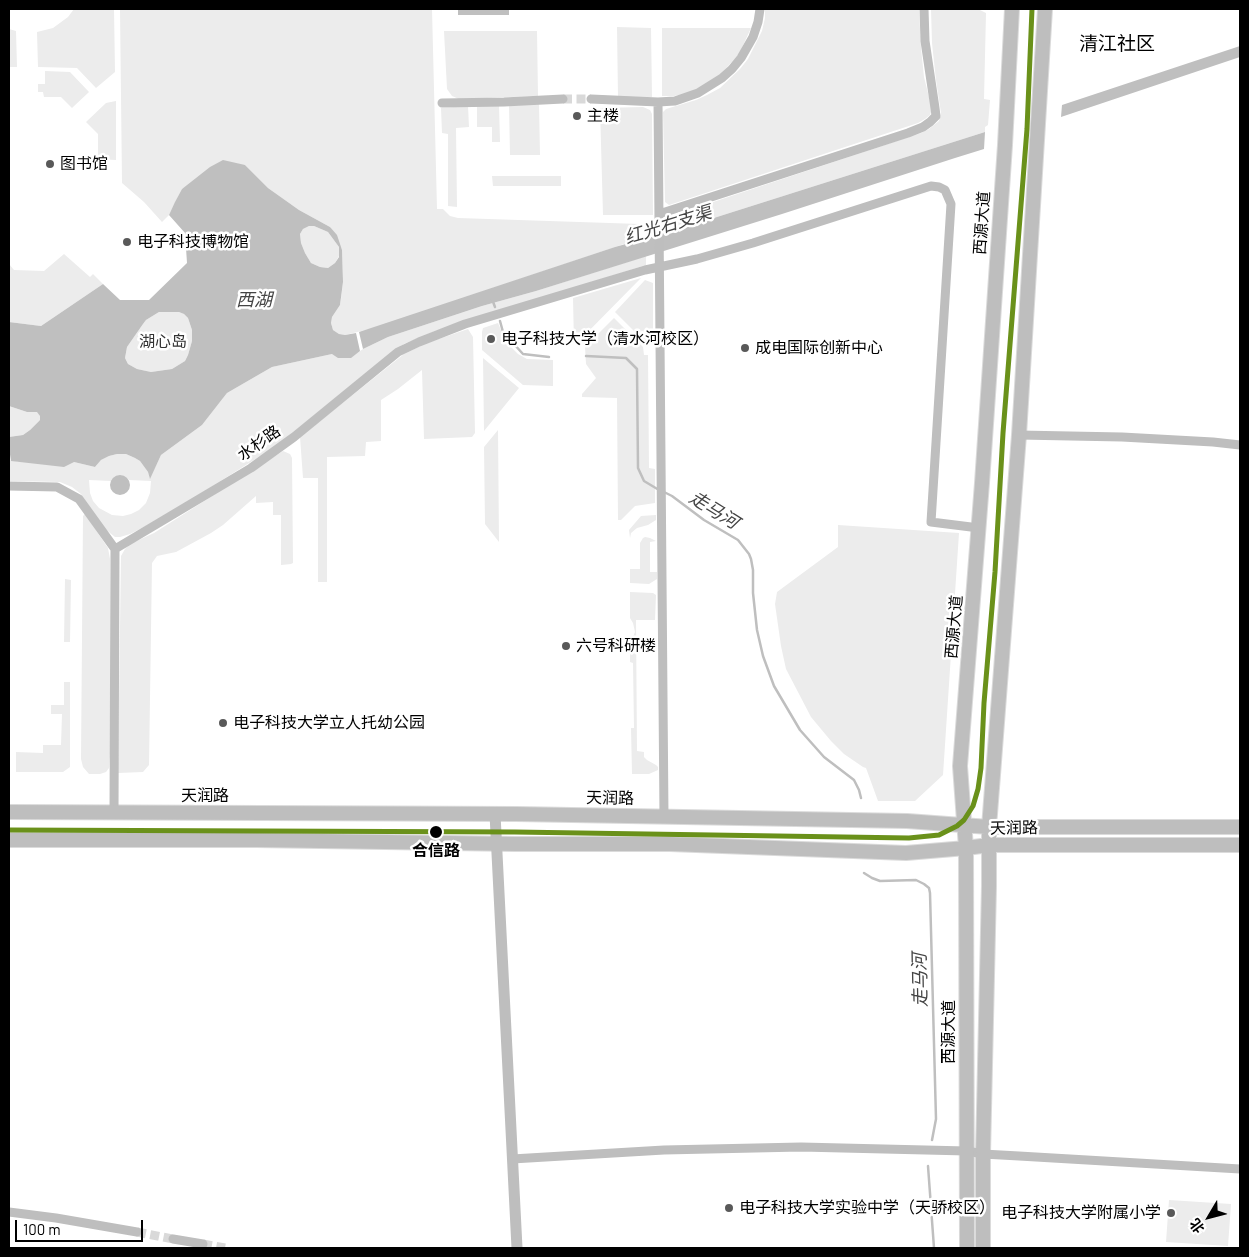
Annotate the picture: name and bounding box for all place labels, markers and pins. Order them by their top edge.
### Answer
place label: 主楼 [587,106,619,126]
marker: 主楼 [571,110,583,122]
place label: 图书馆 [60,154,108,174]
marker: 图书馆 [44,158,56,170]
place label: 电子科技博物馆 [137,232,249,252]
marker: 电子科技博物馆 [121,236,133,248]
place label: 电子科技大学（清水河校区） [501,329,709,349]
marker: 电子科技大学（清水河校区） [485,333,497,345]
place label: 成电国际创新中心 [755,338,883,358]
marker: 成电国际创新中心 [739,342,751,354]
place label: 六号科研楼 [576,636,656,656]
marker: 六号科研楼 [560,640,572,652]
place label: 电子科技大学立人托幼公园 [233,713,425,733]
marker: 电子科技大学立人托幼公园 [217,717,229,729]
marker: 合信路 [428,824,444,840]
place label: 合信路 [412,841,460,861]
place label: 电子科技大学实验中学（天骄校区） [739,1198,995,1218]
marker: 电子科技大学实验中学（天骄校区） [723,1202,735,1214]
place label: 电子科技大学附属小学 [1001,1203,1161,1223]
marker: 电子科技大学附属小学 [1165,1207,1177,1219]

